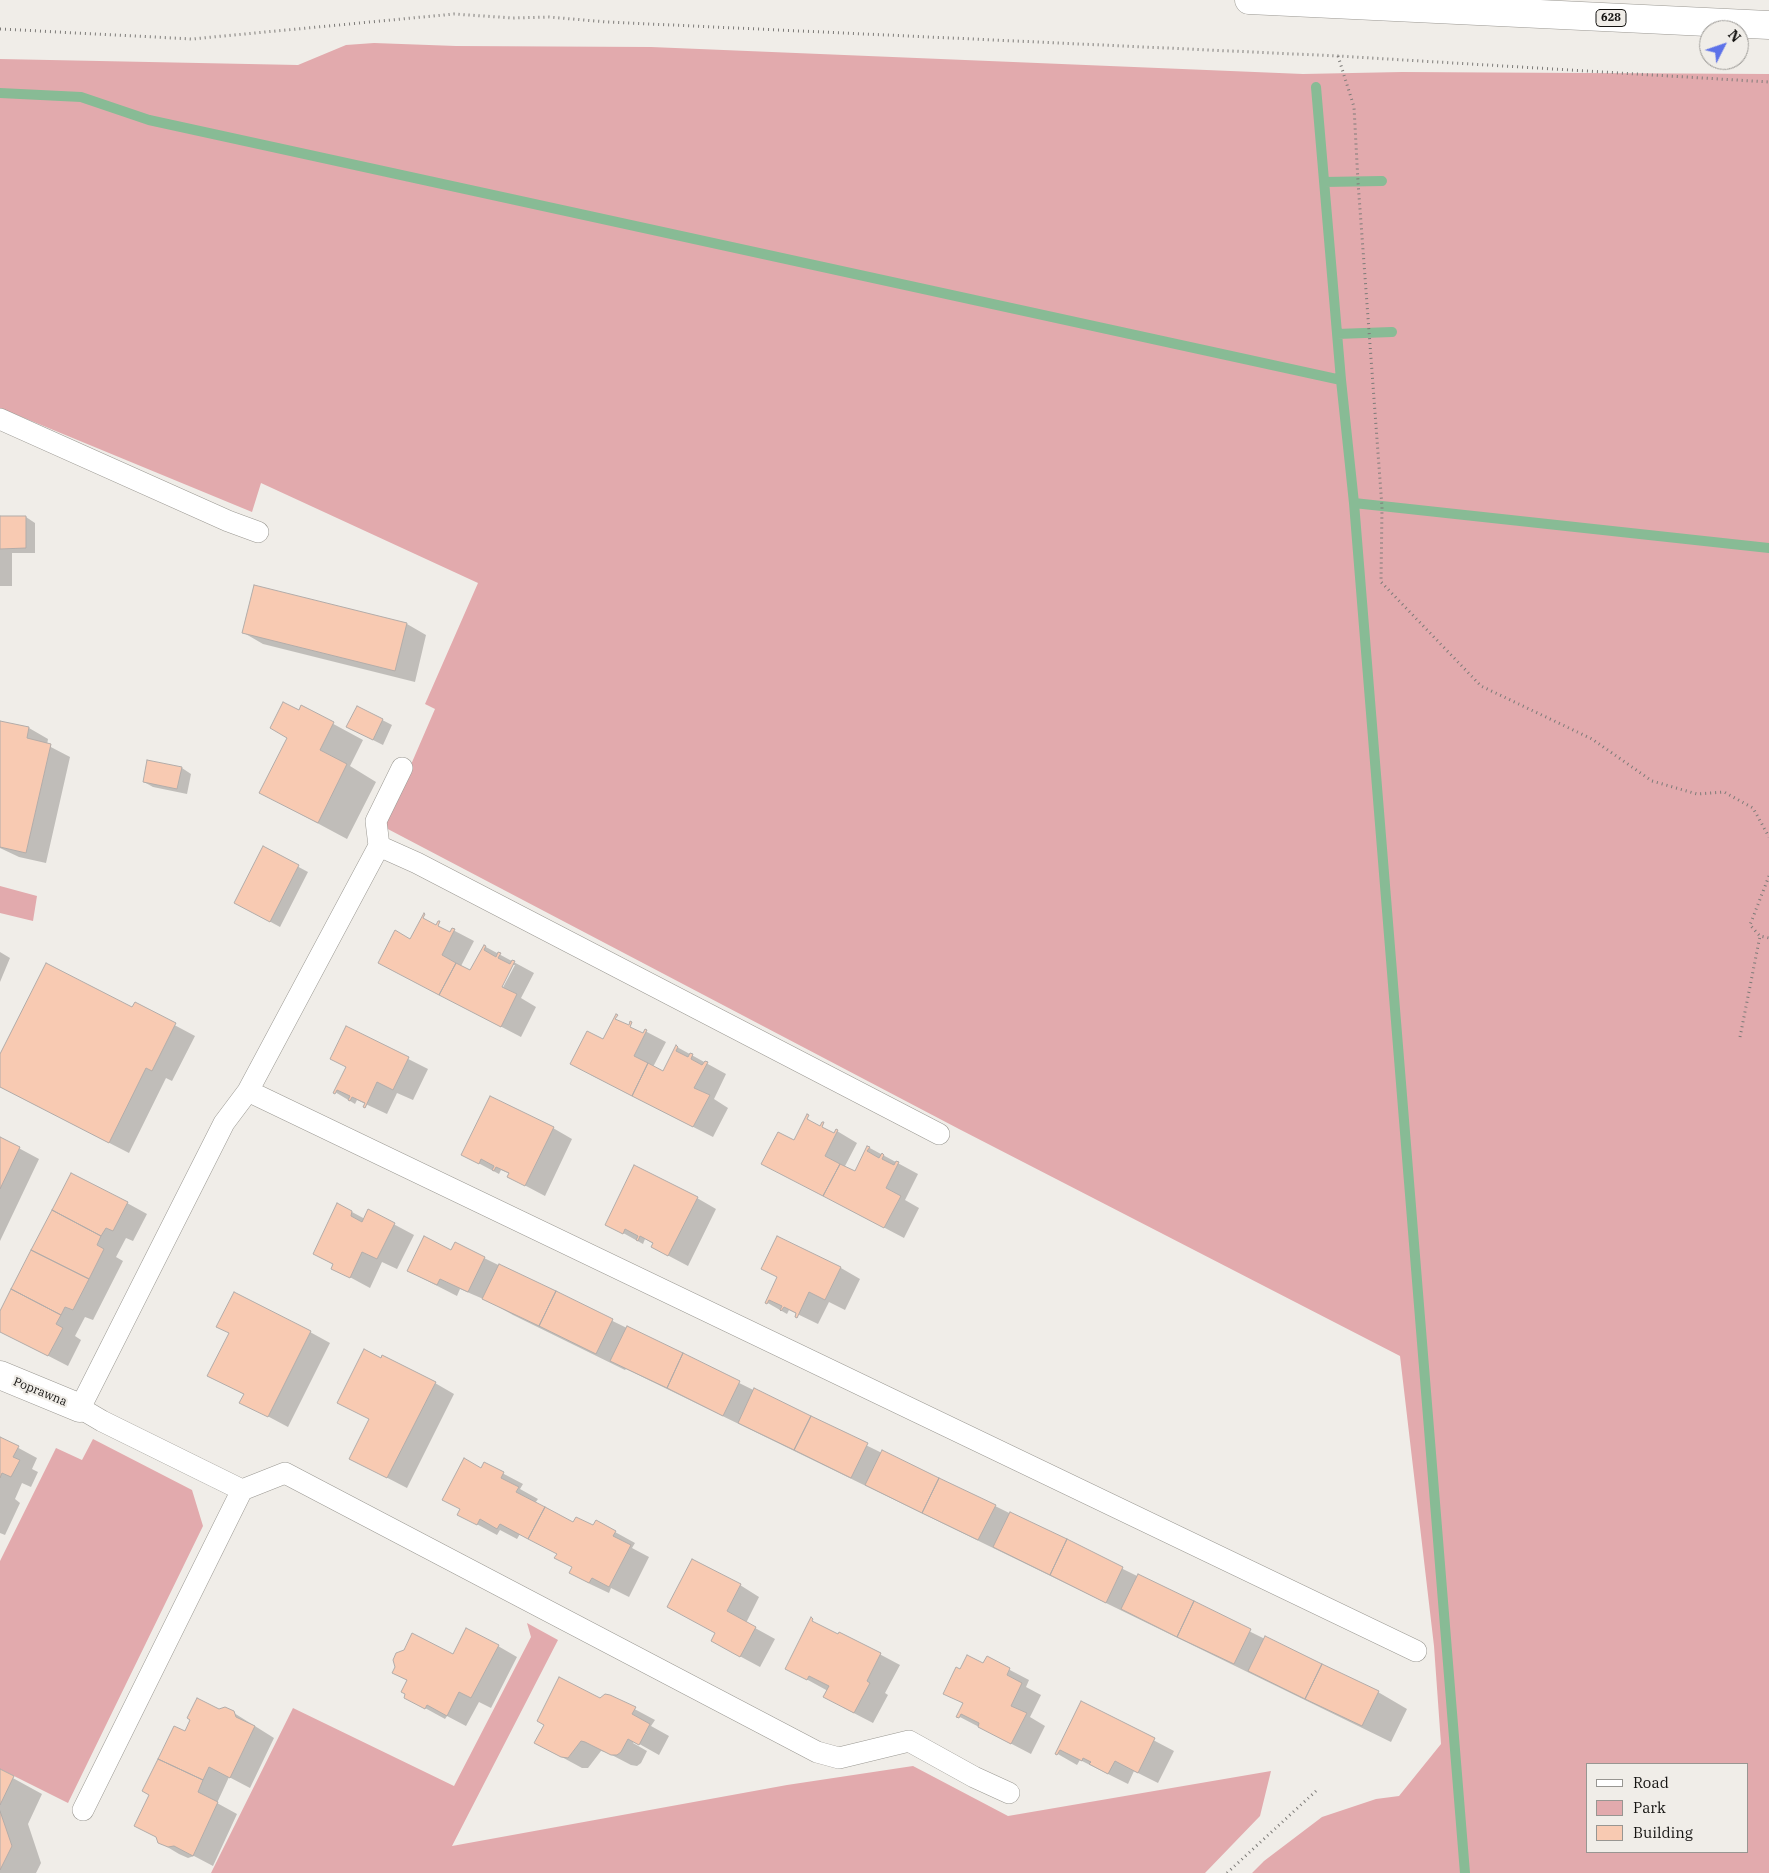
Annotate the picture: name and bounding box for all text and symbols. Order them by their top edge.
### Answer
road number: 628 [1596,10,1626,27]
north arrow [1699,20,1749,70]
text: N [1724,26,1745,46]
street label: Poprawna [11,1375,69,1409]
legend [1586,1763,1749,1853]
text: Road [1633,1773,1669,1792]
text: Park [1633,1798,1666,1817]
text: Building [1633,1823,1693,1842]

